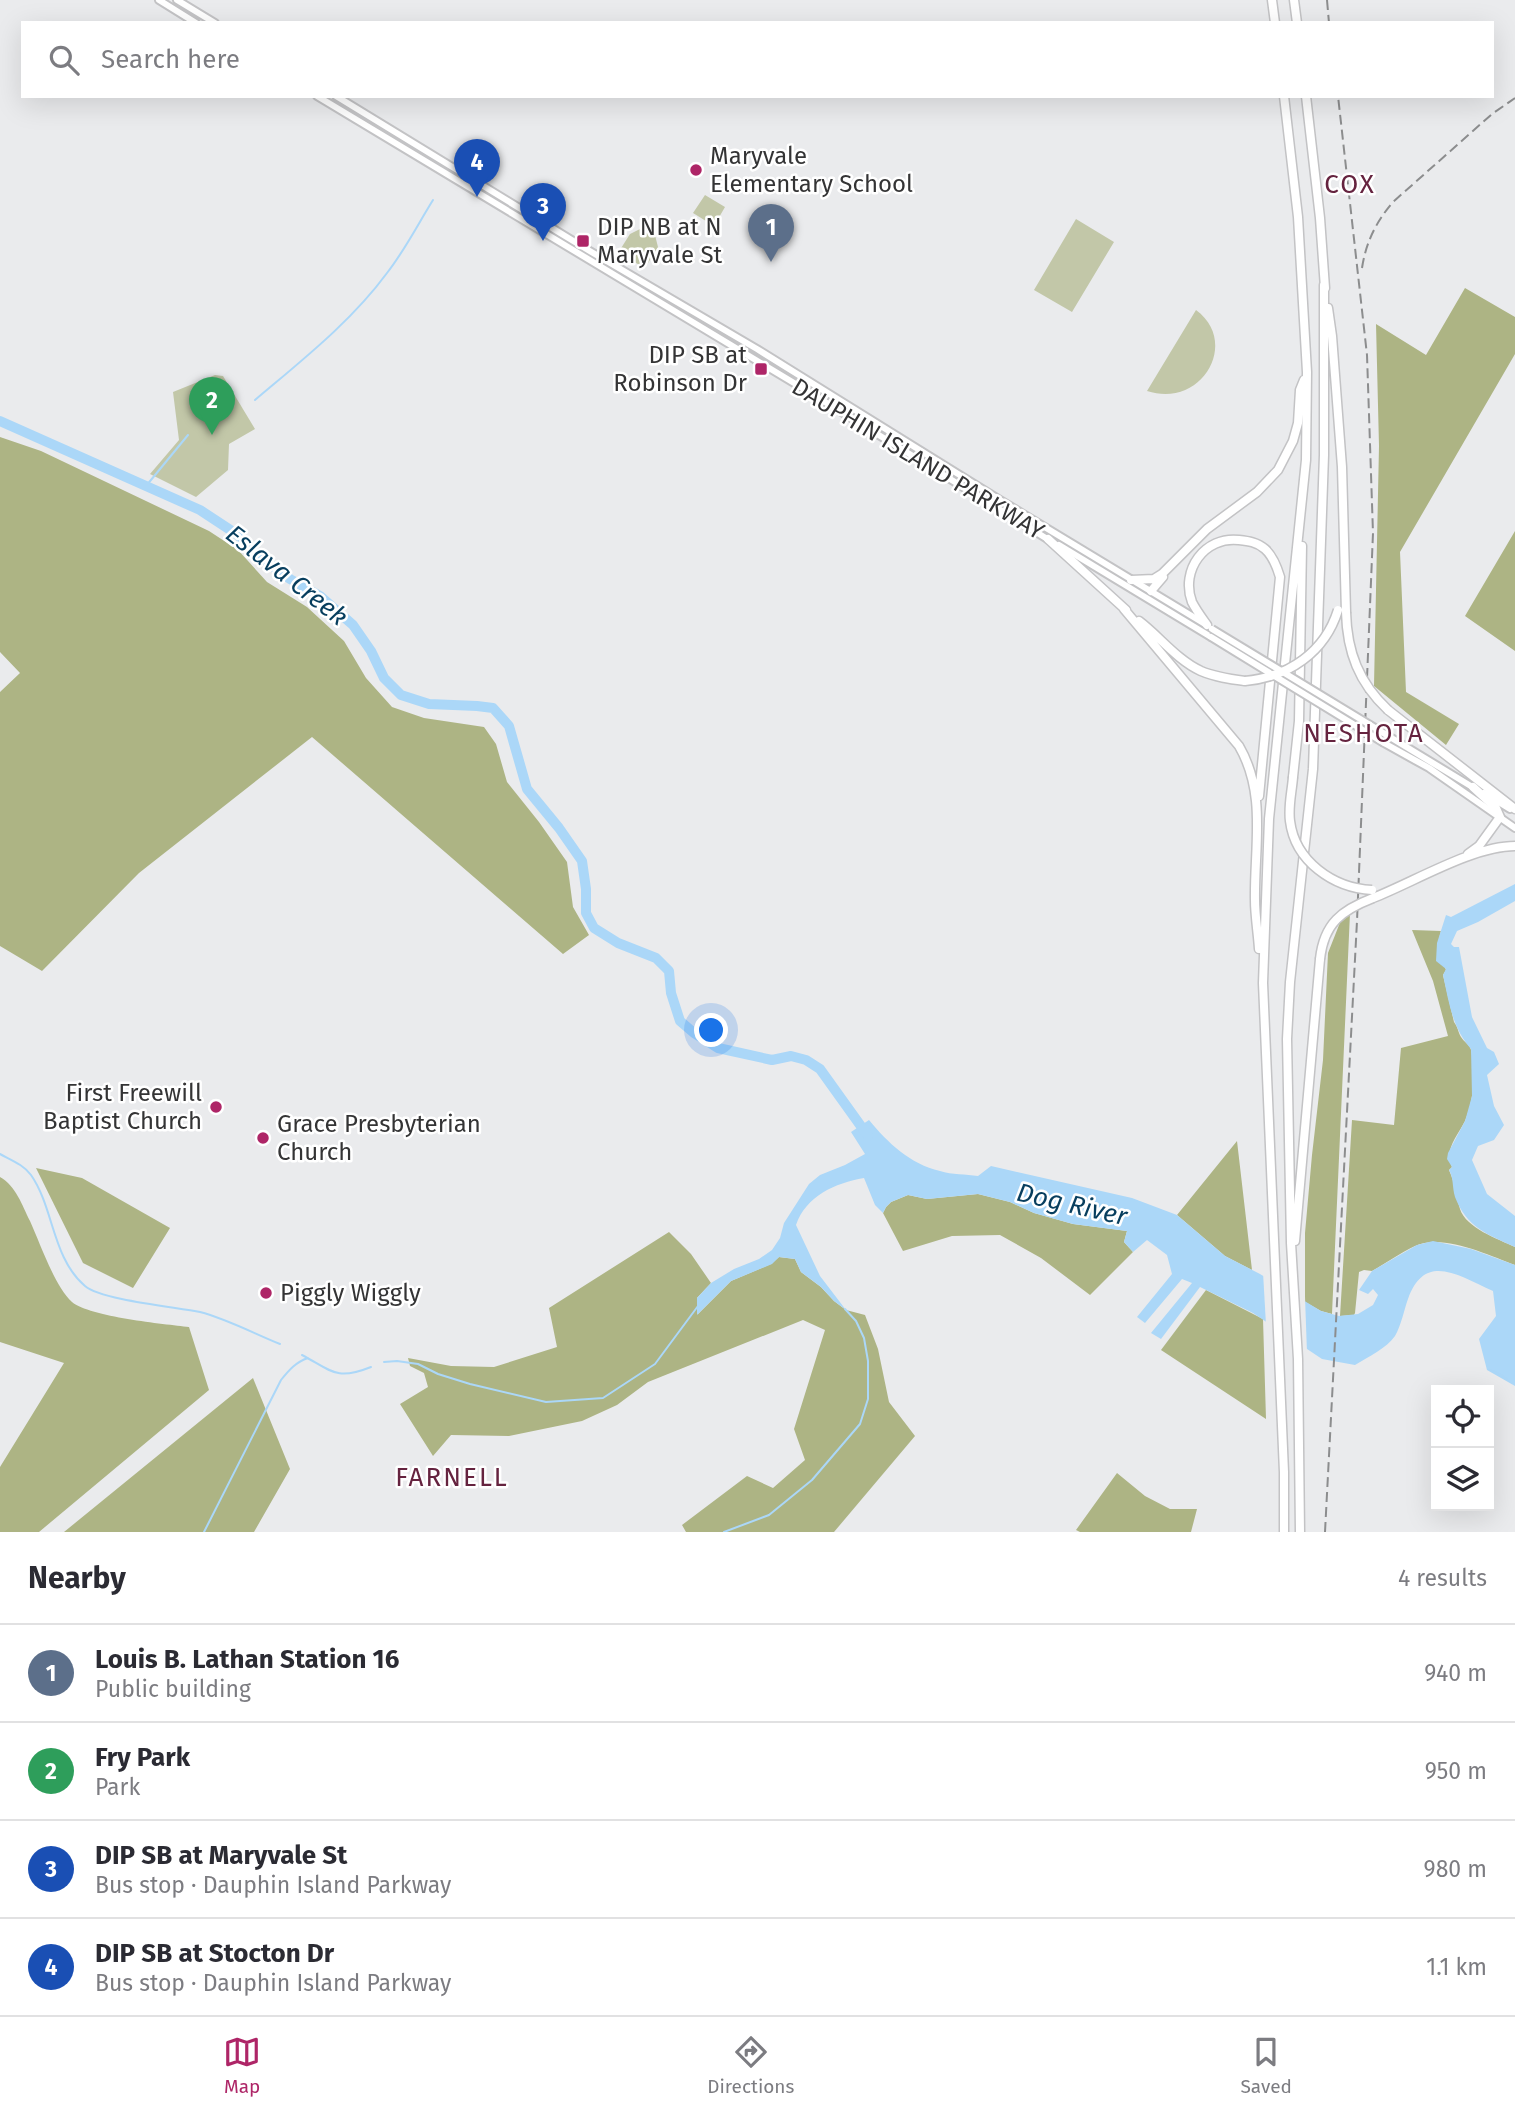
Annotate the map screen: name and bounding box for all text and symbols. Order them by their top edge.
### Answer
search box [21,21,1494,98]
icon: search [45,41,83,79]
text: Search here [101,44,240,75]
pin: 4 [454,139,500,197]
place label: Maryvale Elementary School [710,142,913,198]
marker: Maryvale Elementary School [688,162,704,178]
district label: COX [1324,169,1376,200]
pin: 3 [520,183,566,241]
pin: 1 [748,204,794,262]
place label: DIP NB at N Maryvale St [597,213,722,269]
marker: DIP NB at N Maryvale St [575,233,591,249]
place label: DIP SB at Robinson Dr [613,341,748,397]
marker: DIP SB at Robinson Dr [753,361,769,377]
street label: DAUPHIN ISLAND PARKWAY [787,373,1050,546]
pin: 2 [189,377,235,435]
water label: Eslava Creek [220,518,354,632]
district label: NESHOTA [1303,718,1425,749]
your location [694,1013,728,1047]
place label: First Freewill Baptist Church [43,1079,202,1135]
marker: First Freewill Baptist Church [208,1099,224,1115]
place label: Grace Presbyterian Church [277,1110,481,1166]
marker: Grace Presbyterian Church [255,1130,271,1146]
water label: Dog River [1014,1177,1131,1232]
place label: Piggly Wiggly [280,1279,421,1307]
marker: Piggly Wiggly [258,1285,274,1301]
map controls [1431,1385,1494,1511]
button: locate [1431,1385,1494,1448]
button: layers [1431,1448,1494,1511]
district label: FARNELL [395,1462,509,1493]
text: Nearby [28,1560,126,1596]
text: 4 results [1398,1564,1487,1592]
text: Louis B. Lathan Station 16 [95,1644,399,1675]
text: 1 [46,1659,56,1687]
text: 940 m [1424,1659,1487,1687]
text: Public building [95,1675,251,1703]
text: Fry Park [95,1742,190,1773]
text: 2 [45,1757,57,1785]
text: 950 m [1425,1757,1487,1785]
text: Park [95,1773,140,1801]
text: DIP SB at Maryvale St [95,1840,347,1871]
text: 3 [45,1855,57,1883]
text: 980 m [1424,1855,1487,1883]
text: Bus stop · Dauphin Island Parkway [95,1871,451,1899]
text: DIP SB at Stocton Dr [95,1938,334,1969]
text: 4 [45,1953,58,1981]
text: 1.1 km [1426,1953,1487,1981]
text: Bus stop · Dauphin Island Parkway [95,1969,451,1997]
tab: Map [223,2033,261,2098]
tab: Directions [707,2033,794,2098]
tab: Saved [1241,2033,1292,2098]

